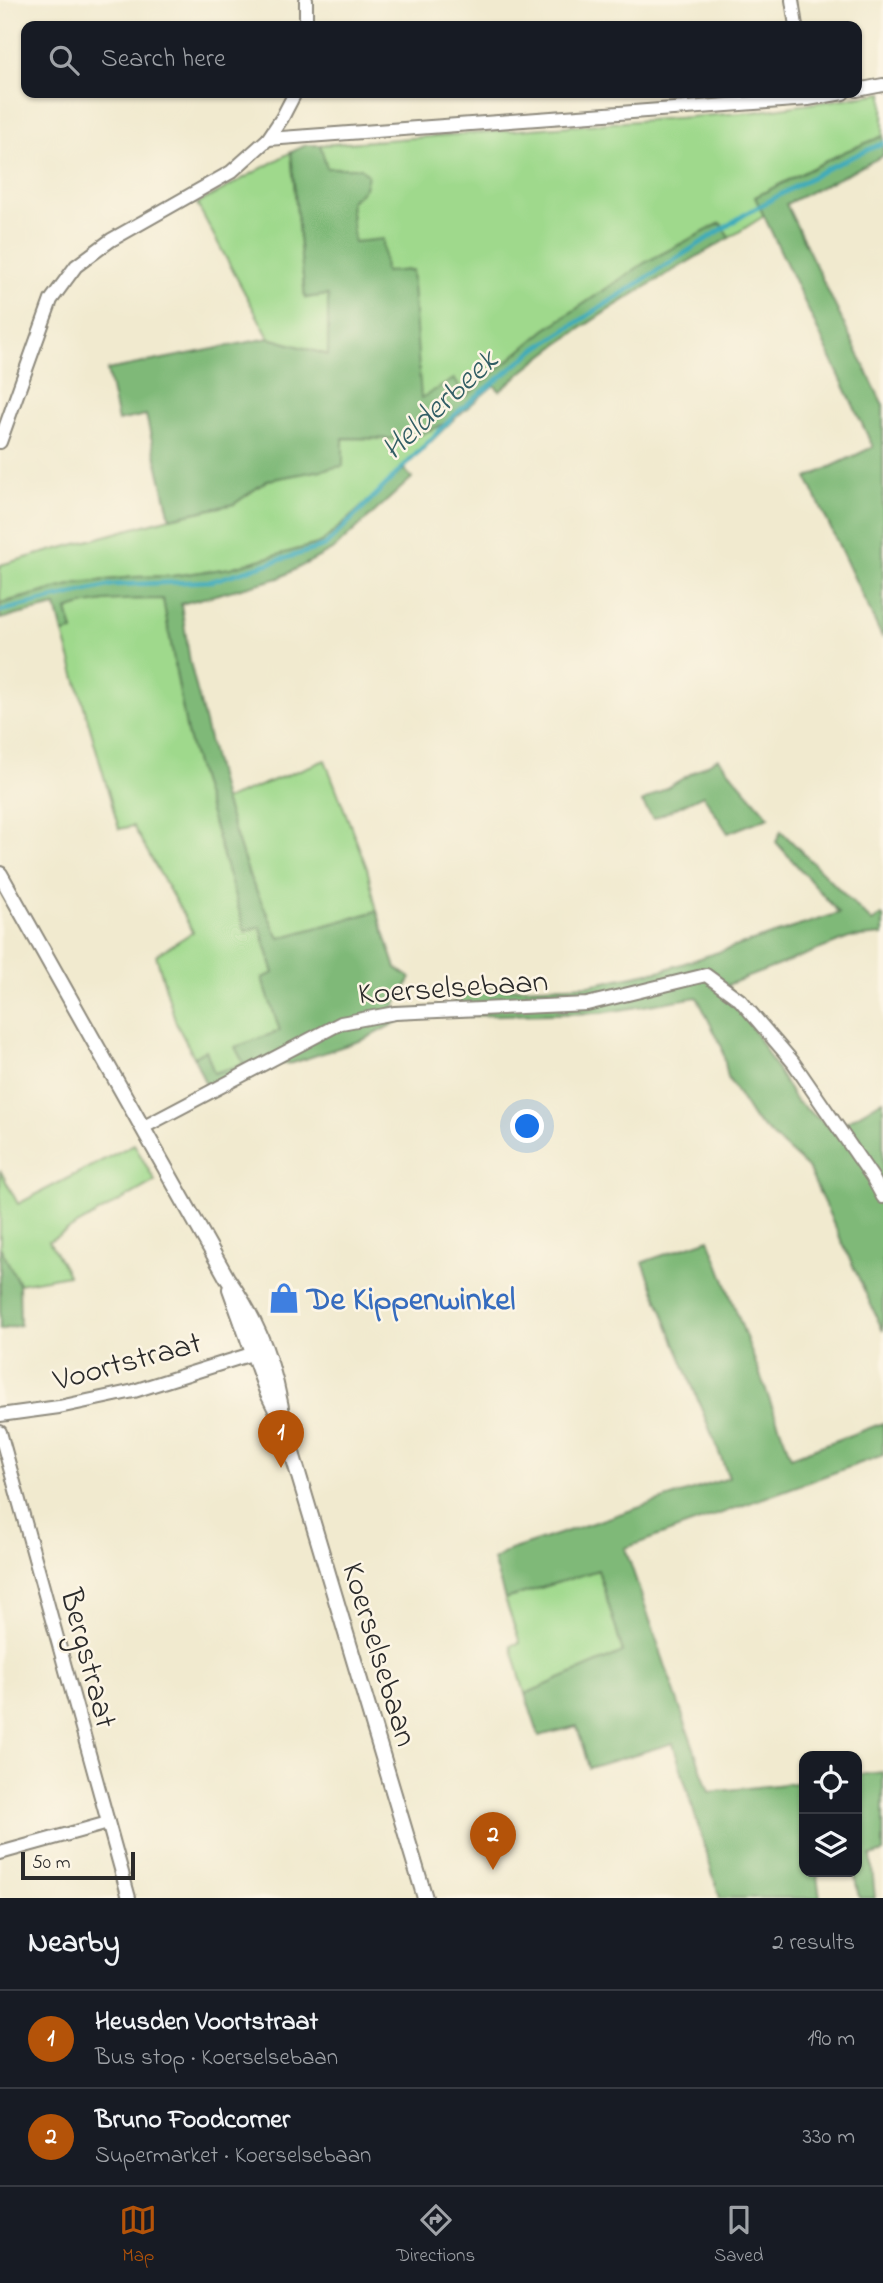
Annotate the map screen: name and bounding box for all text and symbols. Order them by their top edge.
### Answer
search box [21,21,862,98]
icon: search [45,41,83,79]
text: Search here [101,41,226,79]
water label: Helderbeek [372,338,511,473]
street label: Koerselsebaan [357,959,550,1020]
your location [510,1109,544,1143]
place label: De Kippenwinkel [305,1278,515,1325]
shop icon: De Kippenwinkel [267,1281,301,1315]
street label: Voortstraat [48,1321,207,1406]
pin: 1 [258,1410,304,1468]
street label: Koerselsebaan [327,1557,428,1753]
street label: Bergstraat [45,1583,128,1734]
map controls [799,1751,862,1877]
button: locate [799,1751,862,1814]
pin: 2 [470,1812,516,1870]
button: layers [799,1814,862,1877]
scale bar [21,1849,135,1881]
text: 50 m [32,1850,71,1877]
text: Nearby [28,1922,120,1966]
text: 2 results [772,1927,855,1960]
text: Heusden Voortstraat [95,2004,318,2042]
text: 1 [47,2023,55,2056]
text: 190 m [807,2023,855,2056]
text: Bus stop · Koerselsebaan [95,2042,338,2075]
text: Bruno Foodcorner [95,2102,290,2140]
text: 2 [45,2121,57,2154]
text: 330 m [802,2121,855,2154]
text: Supermarket · Koerselsebaan [95,2140,371,2173]
tab: Map [119,2201,157,2270]
tab: Directions [396,2201,475,2270]
tab: Saved [714,2201,764,2270]

